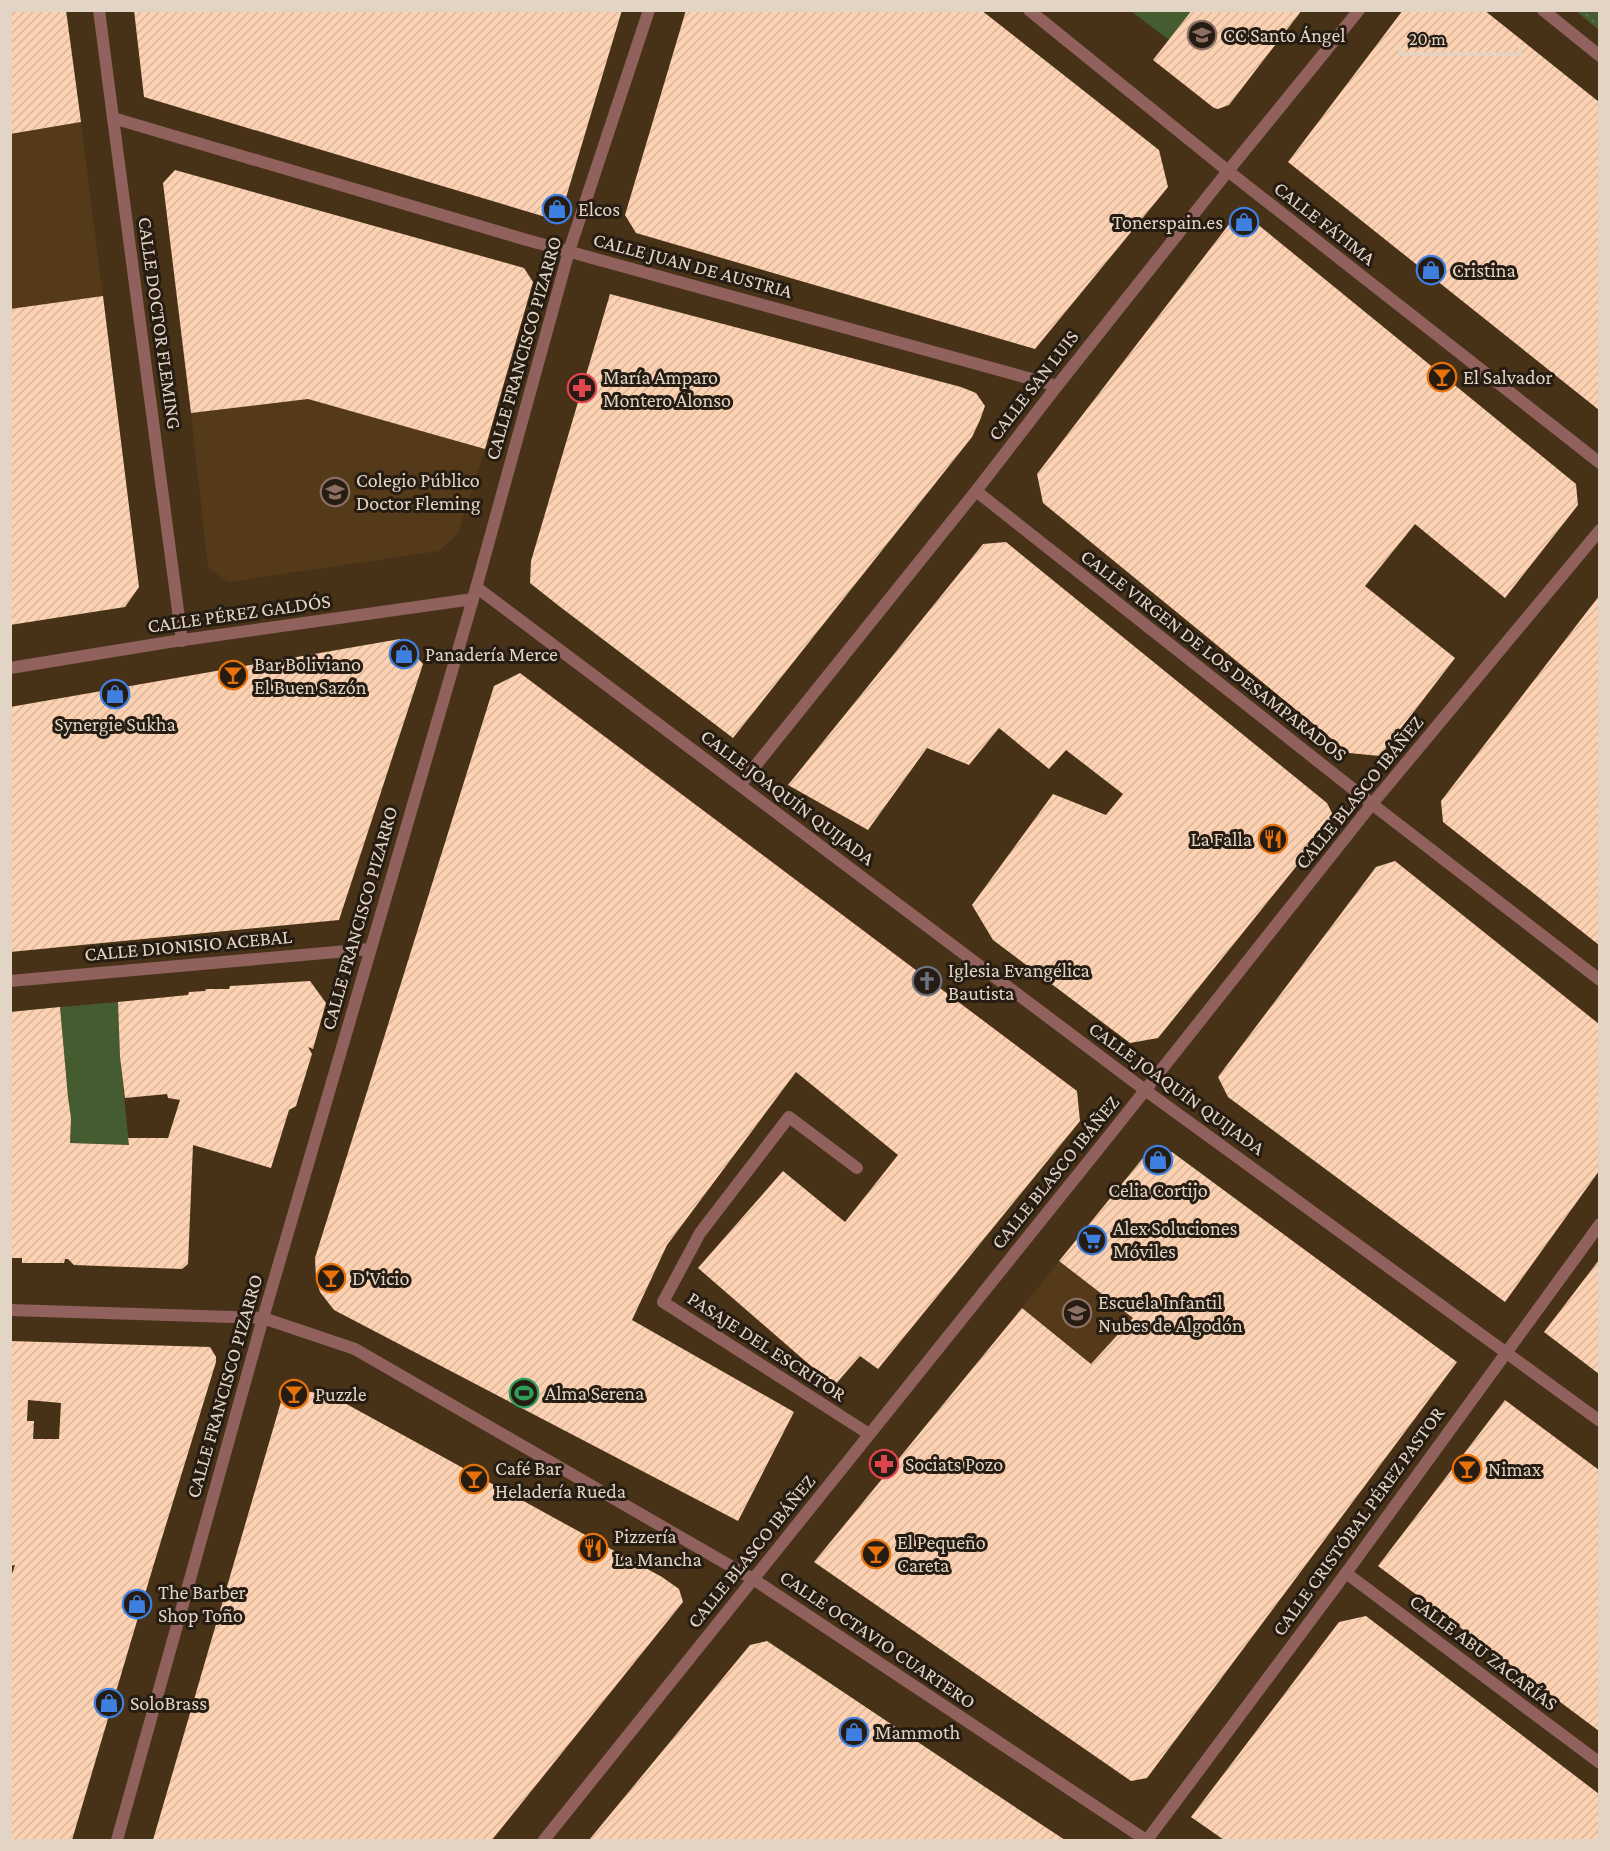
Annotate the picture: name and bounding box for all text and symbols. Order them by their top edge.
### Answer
scale bar [1400,18,1520,56]
school or university icon: CC Santo Ángel [1186,19,1218,51]
place label: CC Santo Ángel [1223,24,1345,47]
text: 20 m [1409,29,1446,49]
street label: CALLE FÁTIMA [1270,177,1381,270]
shop icon: Elcos [541,193,573,225]
place label: Elcos [578,198,620,220]
shop icon: Tonerspain.es [1228,206,1260,238]
place label: Tonerspain.es [1112,211,1223,234]
street label: CALLE DOCTOR FLEMING [134,215,186,431]
street label: CALLE JUAN DE AUSTRIA [591,228,796,303]
street label: CALLE FRANCISCO PIZARRO [480,234,566,462]
shop icon: Cristina [1415,254,1447,286]
place label: Cristina [1452,259,1516,281]
street label: CALLE SAN LUIS [983,326,1083,444]
bar icon: El Salvador [1426,361,1458,393]
place label: María Amparo Montero Alonso [603,366,731,411]
place label: El Salvador [1463,366,1553,388]
pharmacy icon: María Amparo Montero Alonso [566,372,598,404]
place label: Colegio Público Doctor Fleming [356,469,481,515]
school or university icon: Colegio Público Doctor Fleming [319,476,351,508]
street label: CALLE VIRGEN DE LOS DESAMPARADOS [1077,544,1351,766]
street label: CALLE PÉREZ GALDÓS [146,589,332,637]
shop icon: Panadería Merce [388,638,420,670]
place label: Panadería Merce [425,643,558,665]
place label: Bar Boliviano El Buen Sazón [254,653,367,698]
bar icon: Bar Boliviano El Buen Sazón [217,659,249,691]
shop icon: Synergie Sukha [99,678,131,710]
street label: CALLE BLASCO IBÁÑEZ [1290,711,1428,873]
place label: Synergie Sukha [54,713,176,736]
street label: CALLE JOAQUÍN QUIJADA [696,724,880,871]
street label: CALLE FRANCISCO PIZARRO [316,804,402,1032]
restaurant icon: La Falla [1257,823,1289,855]
place label: La Falla [1191,828,1252,850]
street label: CALLE DIONISIO ACEBAL [83,925,293,965]
place label: Iglesia Evangélica Bautista [948,959,1090,1004]
church icon: Iglesia Evangélica Bautista [911,965,943,997]
street label: CALLE JOAQUÍN QUIJADA [1084,1017,1270,1160]
street label: CALLE BLASCO IBÁÑEZ [986,1091,1124,1253]
shop icon: Celia Cortijo [1142,1144,1174,1176]
place label: Celia Cortijo [1108,1179,1208,1202]
place label: Alex Soluciones Móviles [1113,1217,1237,1262]
supermarket icon: Alex Soluciones Móviles [1076,1224,1108,1256]
bar icon: D'Vicio [315,1262,347,1294]
place label: D'Vicio [352,1267,409,1289]
street label: CALLE FRANCISCO PIZARRO [181,1272,267,1500]
street label: PASAJE DEL ESCRITOR [683,1287,851,1407]
place label: Escuela Infantil Nubes de Algodón [1098,1291,1243,1337]
school or university icon: Escuela Infantil Nubes de Algodón [1061,1297,1093,1329]
sports icon: Alma Serena [508,1377,540,1409]
bar icon: Puzzle [278,1378,310,1410]
place label: Alma Serena [545,1382,644,1404]
place label: Puzzle [315,1383,367,1405]
street label: CALLE CRISTÓBAL PÉREZ PASTOR [1267,1401,1449,1640]
pharmacy icon: Sociats Pozo [868,1448,900,1480]
place label: Sociats Pozo [905,1453,1003,1475]
bar icon: Nimax [1451,1453,1483,1485]
place label: Café Bar Heladería Rueda [495,1457,626,1502]
place label: Nimax [1488,1458,1542,1480]
bar icon: Café Bar Heladería Rueda [458,1463,490,1495]
street label: CALLE BLASCO IBÁÑEZ [682,1470,820,1632]
place label: Pizzería La Mancha [614,1525,702,1570]
place label: El Pequeño Careta [897,1531,986,1576]
restaurant icon: Pizzería La Mancha [577,1532,609,1564]
bar icon: El Pequeño Careta [860,1538,892,1570]
street label: CALLE OCTAVIO CUARTERO [776,1565,980,1713]
place label: The Barber Shop Toño [158,1581,246,1627]
shop icon: The Barber Shop Toño [121,1588,153,1620]
street label: CALLE ABU ZACARÍAS [1406,1589,1562,1715]
shop icon: SoloBrass [93,1687,125,1719]
place label: SoloBrass [130,1692,207,1714]
shop icon: Mammoth [838,1716,870,1748]
place label: Mammoth [875,1721,961,1743]

